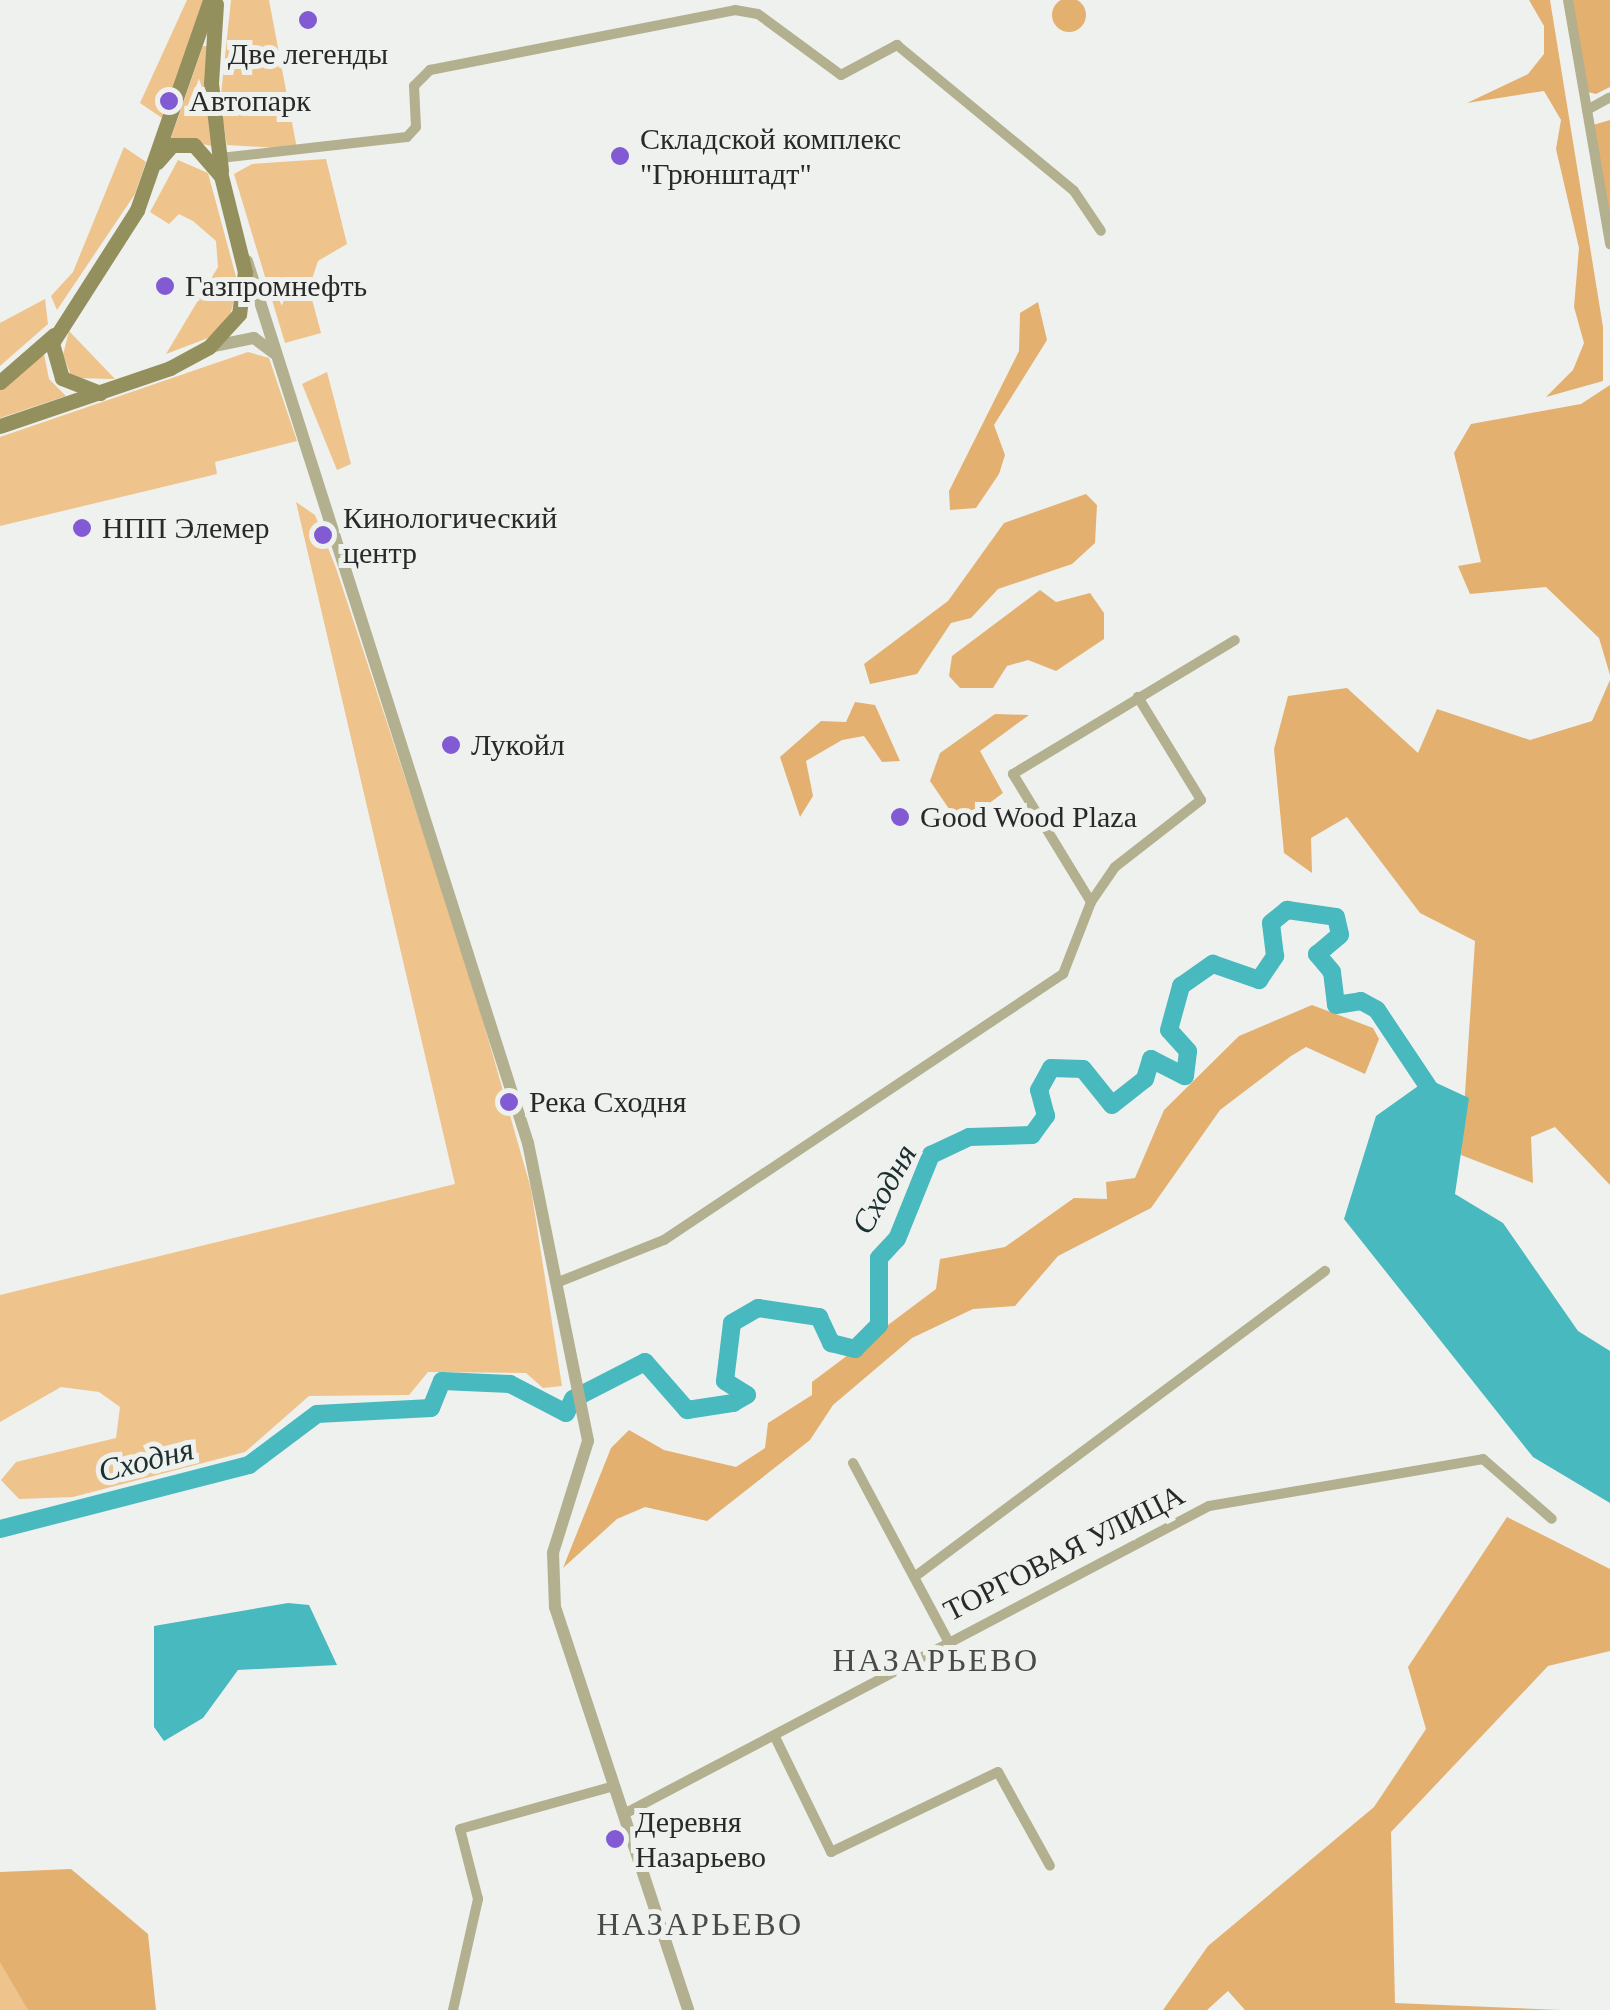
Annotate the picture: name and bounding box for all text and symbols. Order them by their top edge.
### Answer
marker: Две легенды [297,9,319,31]
place label: Две легенды [228,36,388,72]
place label: Автопарк [189,83,311,119]
marker: Автопарк [158,90,180,112]
place label: Складской комплекс "Грюнштадт" [640,121,901,192]
marker: Складской комплекс "Грюнштадт" [609,145,631,167]
place label: Газпромнефть [185,268,367,304]
marker: Газпромнефть [154,275,176,297]
place label: Кинологический центр [343,500,557,570]
place label: НПП Элемер [102,510,269,546]
marker: НПП Элемер [71,517,93,539]
marker: Кинологический центр [312,524,334,546]
place label: Лукойл [471,727,565,763]
marker: Лукойл [440,734,462,756]
place label: Good Wood Plaza [920,799,1138,835]
marker: Good Wood Plaza [889,806,911,828]
place label: Река Сходня [529,1084,687,1120]
marker: Река Сходня [498,1091,520,1113]
water label: Сходня [843,1137,925,1241]
water label: Сходня [94,1430,198,1490]
street label: ТОРГОВАЯ УЛИЦА [938,1477,1190,1629]
district label: НАЗАРЬЕВО [832,1641,1040,1679]
place label: Деревня Назарьево [635,1804,766,1874]
marker: Деревня Назарьево [604,1828,626,1850]
district label: НАЗАРЬЕВО [596,1905,804,1943]

